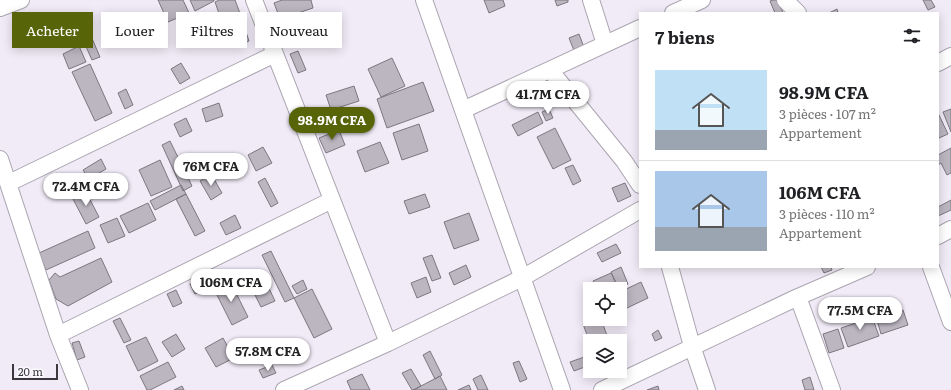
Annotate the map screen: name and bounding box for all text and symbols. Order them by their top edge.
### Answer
chip: Acheter [12,12,93,48]
chip: Louer [101,12,168,48]
chip: Filtres [176,12,247,48]
chip: Nouveau [255,12,342,48]
text: 7 biens [655,24,714,49]
icon: filters [901,25,923,47]
text: 98.9M CFA [779,79,869,104]
pin: 41.7M CFA [502,81,594,115]
text: 41.7M CFA [515,84,581,103]
icon: home [687,86,735,134]
text: 3 pièces · 107 m² [779,104,876,123]
pin: 98.9M CFA [286,107,378,141]
text: 98.9M CFA [298,110,366,129]
text: Appartement [779,123,862,142]
pin: 76M CFA [174,153,248,187]
text: 76M CFA [183,156,239,175]
pin: 72.4M CFA [40,173,132,207]
text: 72.4M CFA [52,176,120,195]
text: 106M CFA [779,179,861,204]
icon: home [687,187,735,235]
text: 3 pièces · 110 m² [779,204,875,223]
text: Appartement [779,223,862,242]
pin: 106M CFA [190,269,272,303]
text: 106M CFA [200,272,262,291]
map controls [583,282,627,378]
button: locate [583,282,627,326]
pin: 77.5M CFA [814,297,906,331]
text: 77.5M CFA [827,300,893,319]
button: layers [583,334,627,378]
pin: 57.8M CFA [222,338,314,372]
text: 57.8M CFA [235,341,301,360]
scale bar [12,362,58,381]
text: 20 m [18,363,43,379]

